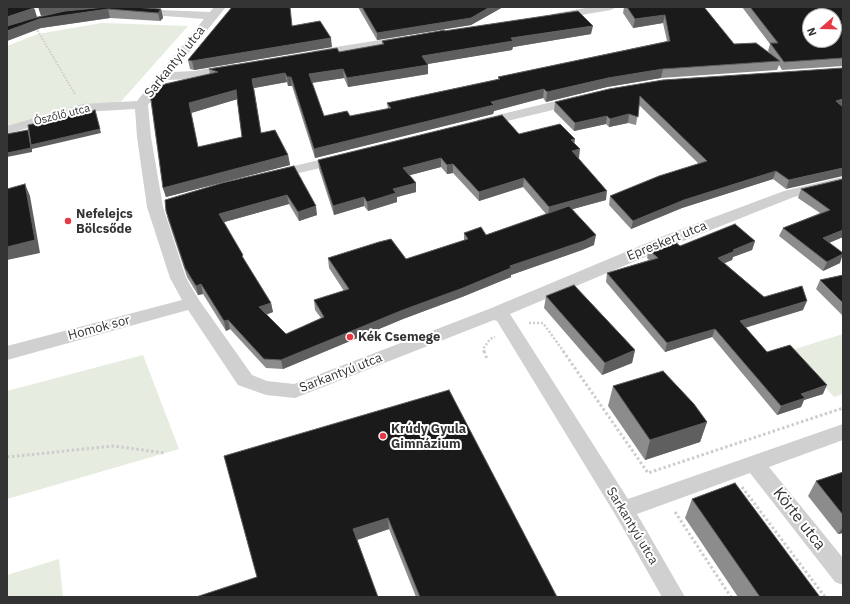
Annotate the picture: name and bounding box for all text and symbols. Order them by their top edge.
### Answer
north arrow [802,8,842,48]
street label: Sarkantyú utca [141,23,209,101]
text: N [804,26,820,38]
street label: Ószőlő utca [33,102,91,128]
place label: Nefelejcs Bölcsőde [76,206,133,237]
marker: Nefelejcs Bölcsőde [63,216,73,226]
street label: Epreskert utca [625,218,709,264]
street label: Homok sor [66,312,132,344]
place label: Kék Csemege [358,329,440,345]
marker: Kék Csemege [345,332,355,342]
street label: Sarkantyú utca [297,350,385,396]
place label: Krúdy Gyula Gimnázium [391,421,466,452]
marker: Krúdy Gyula Gimnázium [378,431,388,441]
street label: Körte utca [769,484,829,554]
street label: Sarkantyú utca [603,485,661,567]

